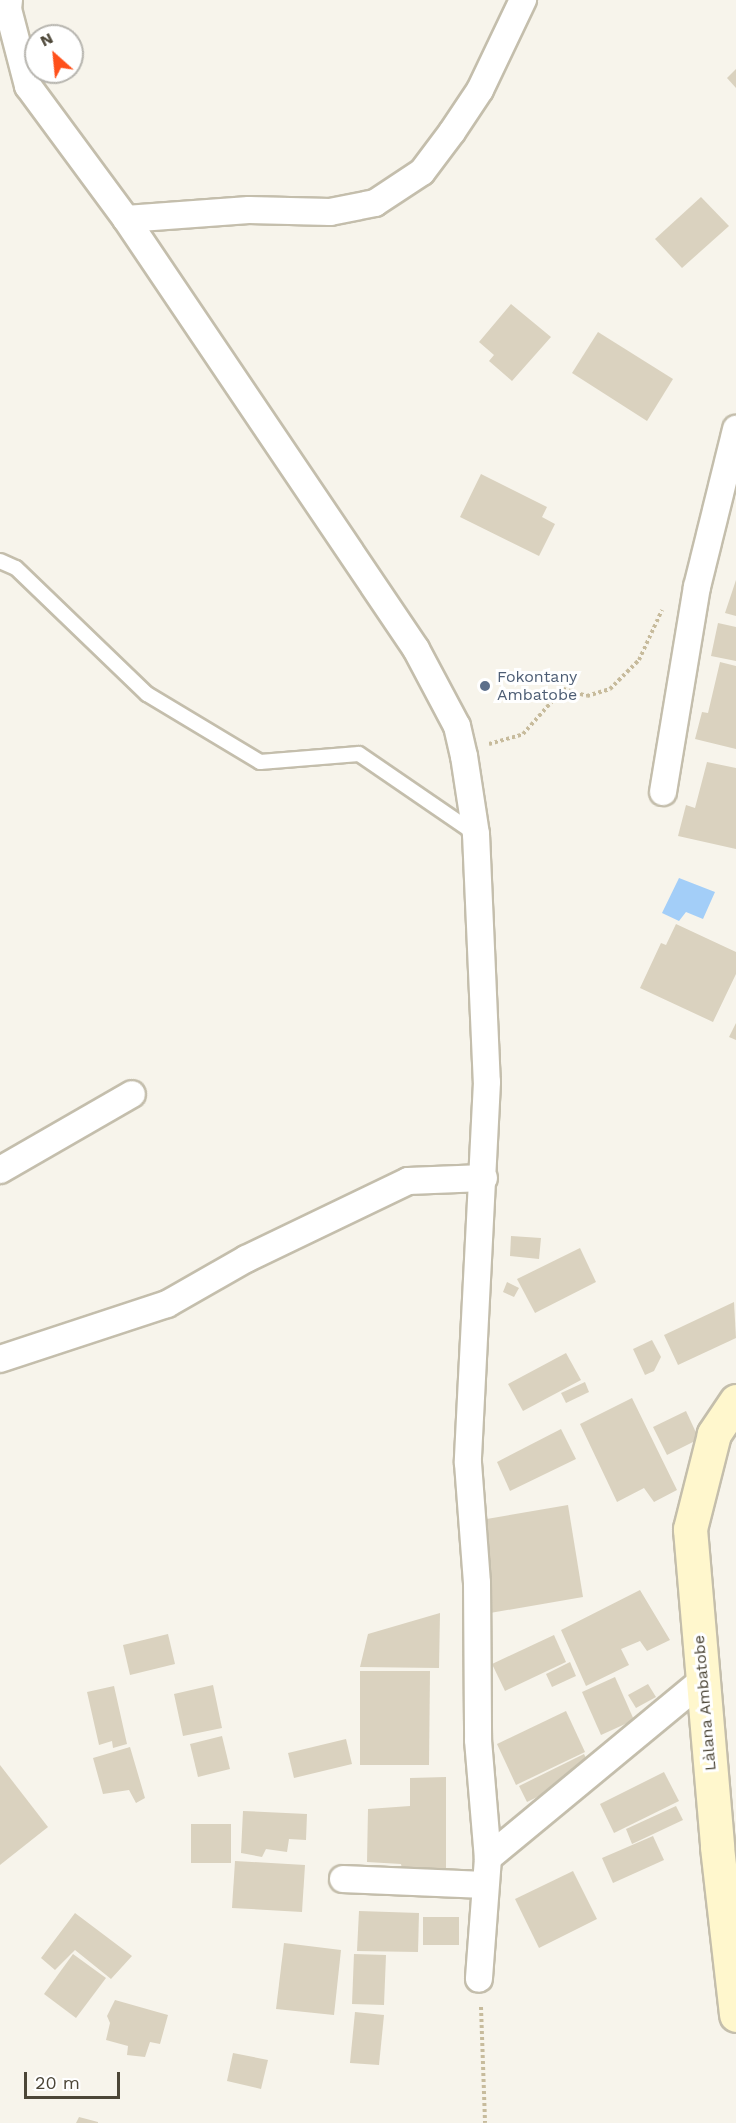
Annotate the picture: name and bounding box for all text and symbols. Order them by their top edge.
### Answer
north arrow [24,24,84,84]
text: N [37,28,56,50]
place label: Fokontany Ambatobe [497,667,577,705]
marker: Fokontany Ambatobe [478,679,492,693]
street label: Làlana Ambatobe [689,1634,721,1772]
scale bar [27,2060,123,2098]
text: 20 m [35,2072,80,2093]

